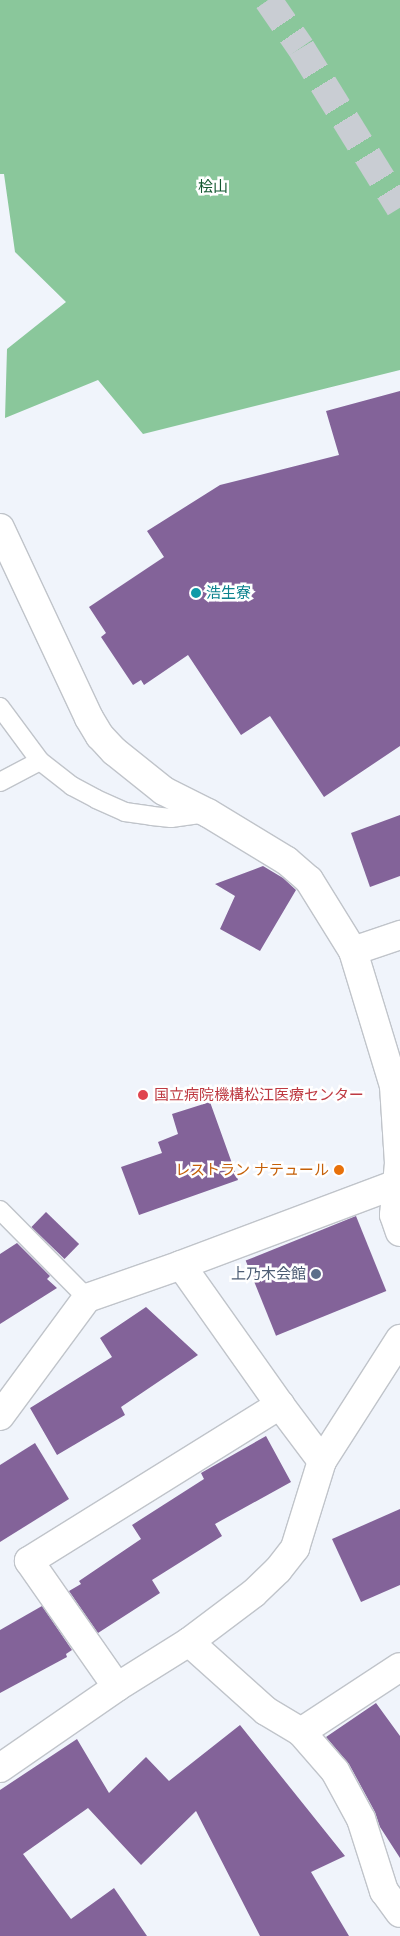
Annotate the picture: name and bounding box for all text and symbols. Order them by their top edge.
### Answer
park label: 桧山 [198,178,228,196]
place label: 浩生寮 [206,584,251,602]
marker: 浩生寮 [190,587,202,599]
place label: 国立病院機構松江医療センター [154,1086,364,1104]
marker: 国立病院機構松江医療センター [136,1088,150,1102]
place label: レストラン ナテュール [175,1161,329,1179]
marker: レストラン ナテュール [333,1164,345,1176]
place label: 上乃木会館 [231,1265,306,1283]
marker: 上乃木会館 [310,1268,322,1280]

